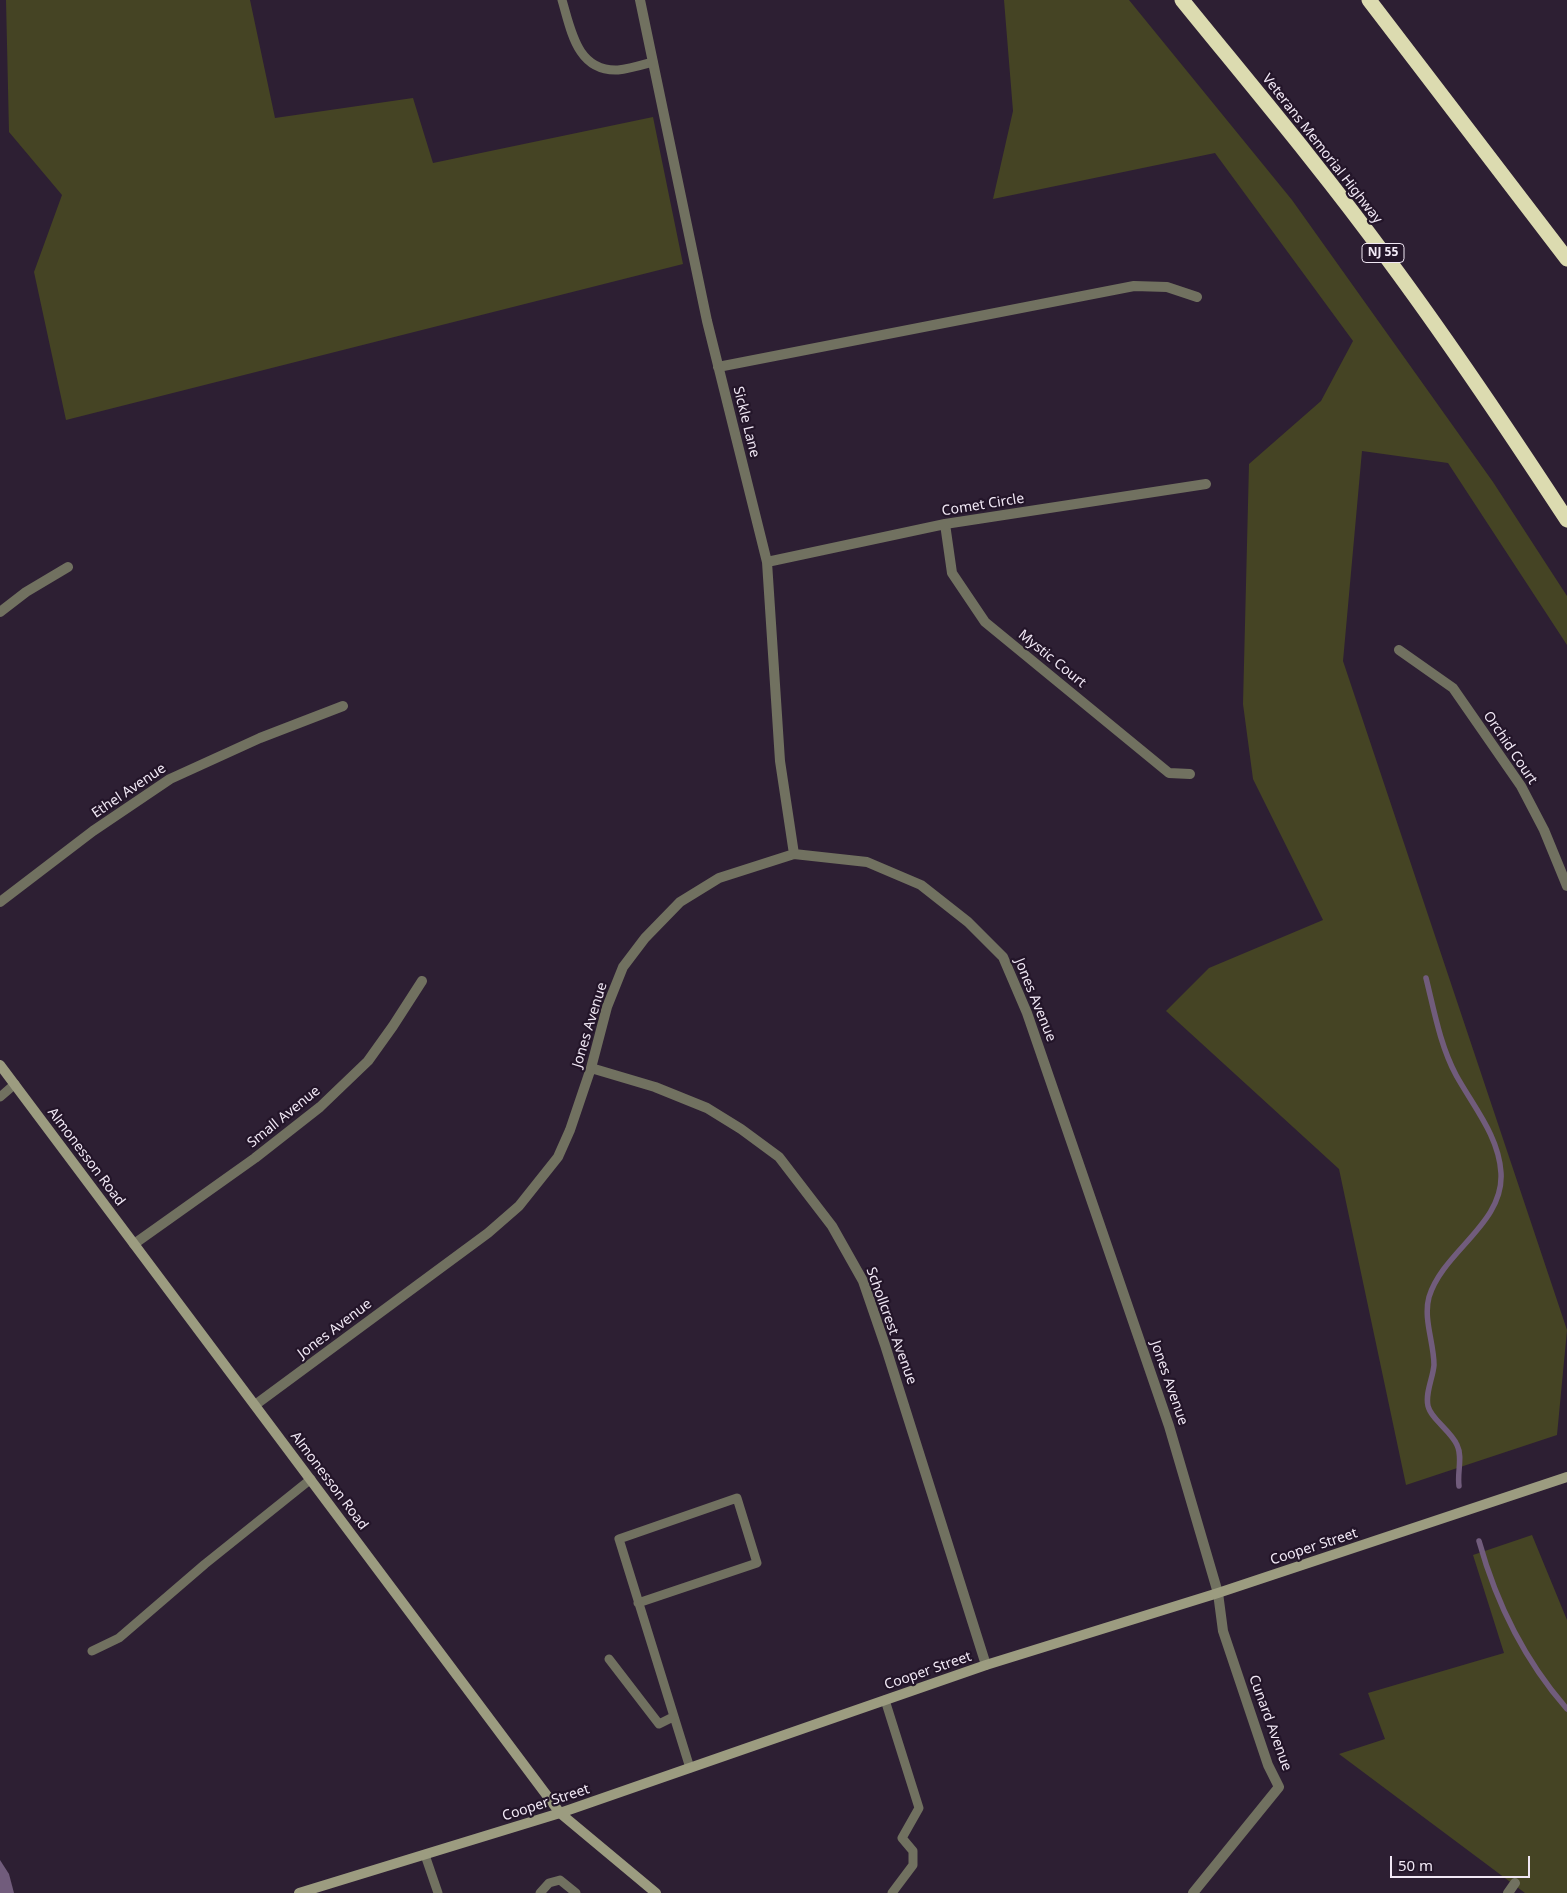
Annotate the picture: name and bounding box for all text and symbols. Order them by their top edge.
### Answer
street label: Veterans Memorial Highway [1258,71,1386,227]
road number: NJ 55 [1362,244,1404,262]
street label: Sickle Lane [729,385,763,459]
street label: Comet Circle [941,490,1025,520]
street label: Mystic Court [1015,627,1089,691]
street label: Orchid Court [1479,708,1541,788]
street label: Ethel Avenue [89,760,169,822]
street label: Jones Avenue [1011,956,1059,1044]
street label: Jones Avenue [569,980,611,1070]
street label: Small Avenue [244,1083,324,1151]
street label: Almonesson Road [44,1105,128,1209]
street label: Schollcrest Avenue [862,1265,920,1387]
street label: Jones Avenue [295,1296,375,1362]
street label: Jones Avenue [1147,1339,1191,1427]
street label: Almonesson Road [287,1429,371,1533]
street label: Cooper Street [1268,1525,1360,1569]
street label: Cooper Street [882,1648,974,1694]
street label: Cunard Avenue [1245,1673,1295,1773]
street label: Cooper Street [500,1781,592,1825]
scale bar [1392,1846,1532,1878]
text: 50 m [1398,1855,1433,1875]

